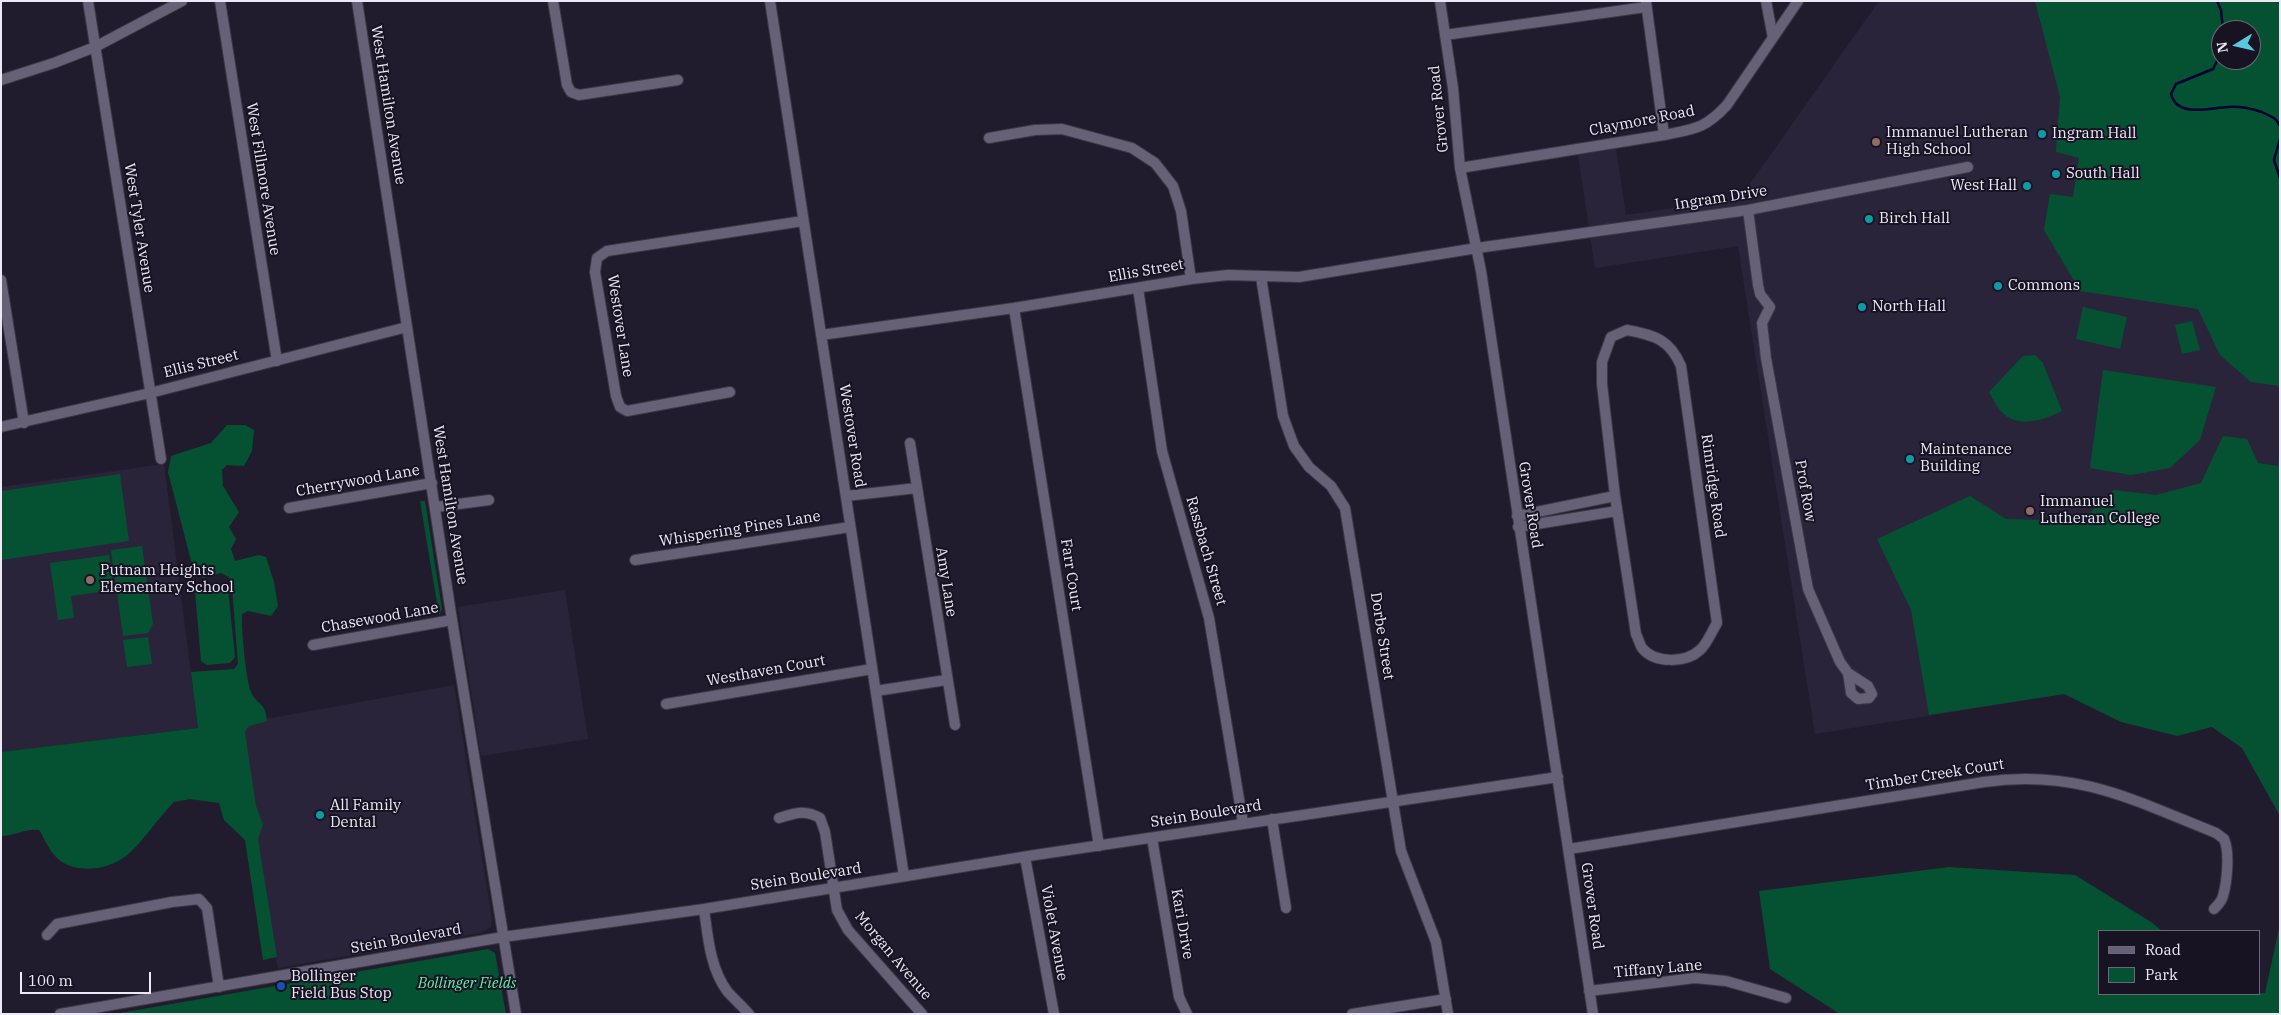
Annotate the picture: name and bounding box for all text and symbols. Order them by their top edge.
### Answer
north arrow [2211,20,2261,70]
street label: West Hamilton Avenue [367,24,409,186]
text: N [2212,40,2232,54]
street label: Grover Road [1425,65,1453,153]
street label: West Fillmore Avenue [242,101,284,257]
street label: Claymore Road [1588,102,1696,140]
place label: Immanuel Lutheran High School [1886,124,2028,159]
place label: Ingram Hall [2052,125,2137,143]
marker: Ingram Hall [2036,128,2048,140]
marker: Immanuel Lutheran High School [1870,136,1882,148]
street label: West Tyler Avenue [120,162,158,294]
place label: South Hall [2066,165,2140,183]
marker: South Hall [2050,168,2062,180]
place label: West Hall [1950,177,2017,195]
marker: West Hall [2021,180,2033,192]
street label: Ingram Drive [1673,182,1769,214]
place label: Birch Hall [1879,210,1950,228]
marker: Birch Hall [1863,213,1875,225]
street label: Ellis Street [1107,256,1185,286]
street label: Westover Lane [603,274,637,378]
place label: Commons [2008,277,2080,295]
marker: Commons [1992,280,2004,292]
place label: North Hall [1872,298,1946,316]
marker: North Hall [1856,301,1868,313]
street label: Ellis Street [162,346,240,382]
street label: Westover Road [835,383,869,489]
street label: West Hamilton Avenue [429,424,471,586]
street label: Rimridge Road [1697,433,1729,539]
place label: Maintenance Building [1920,441,2012,476]
marker: Maintenance Building [1904,453,1916,465]
street label: Prof Row [1791,459,1819,523]
street label: Grover Road [1514,460,1546,550]
street label: Cherrywood Lane [295,461,421,501]
place label: Immanuel Lutheran College [2040,493,2160,528]
street label: Rassbach Street [1182,494,1230,608]
marker: Immanuel Lutheran College [2024,505,2036,517]
street label: Whispering Pines Lane [658,507,822,551]
street label: Farr Court [1056,537,1086,613]
street label: Amy Lane [932,546,960,618]
place label: Putnam Heights Elementary School [100,562,234,597]
marker: Putnam Heights Elementary School [84,574,96,586]
street label: Dorbe Street [1366,591,1398,681]
street label: Chasewood Lane [320,599,440,637]
street label: Westhaven Court [705,652,827,690]
street label: Timber Creek Court [1864,755,2006,795]
street label: Stein Boulevard [1149,796,1263,832]
place label: All Family Dental [330,797,401,832]
marker: All Family Dental [314,809,326,821]
street label: Stein Boulevard [749,859,863,895]
street label: Grover Road [1577,861,1607,951]
street label: Violet Avenue [1037,884,1071,982]
street label: Kari Drive [1167,887,1197,961]
street label: Morgan Avenue [851,908,935,1004]
street label: Stein Boulevard [349,920,463,958]
legend [2098,930,2261,995]
text: Road [2145,940,2181,959]
street label: Tiffany Lane [1613,956,1703,982]
scale bar [22,962,154,994]
text: Park [2145,965,2178,984]
place label: Bollinger Field Bus Stop [291,968,392,1003]
text: 100 m [28,971,73,990]
park label: Bollinger Fields [418,975,516,993]
marker: Bollinger Field Bus Stop [275,980,287,992]

